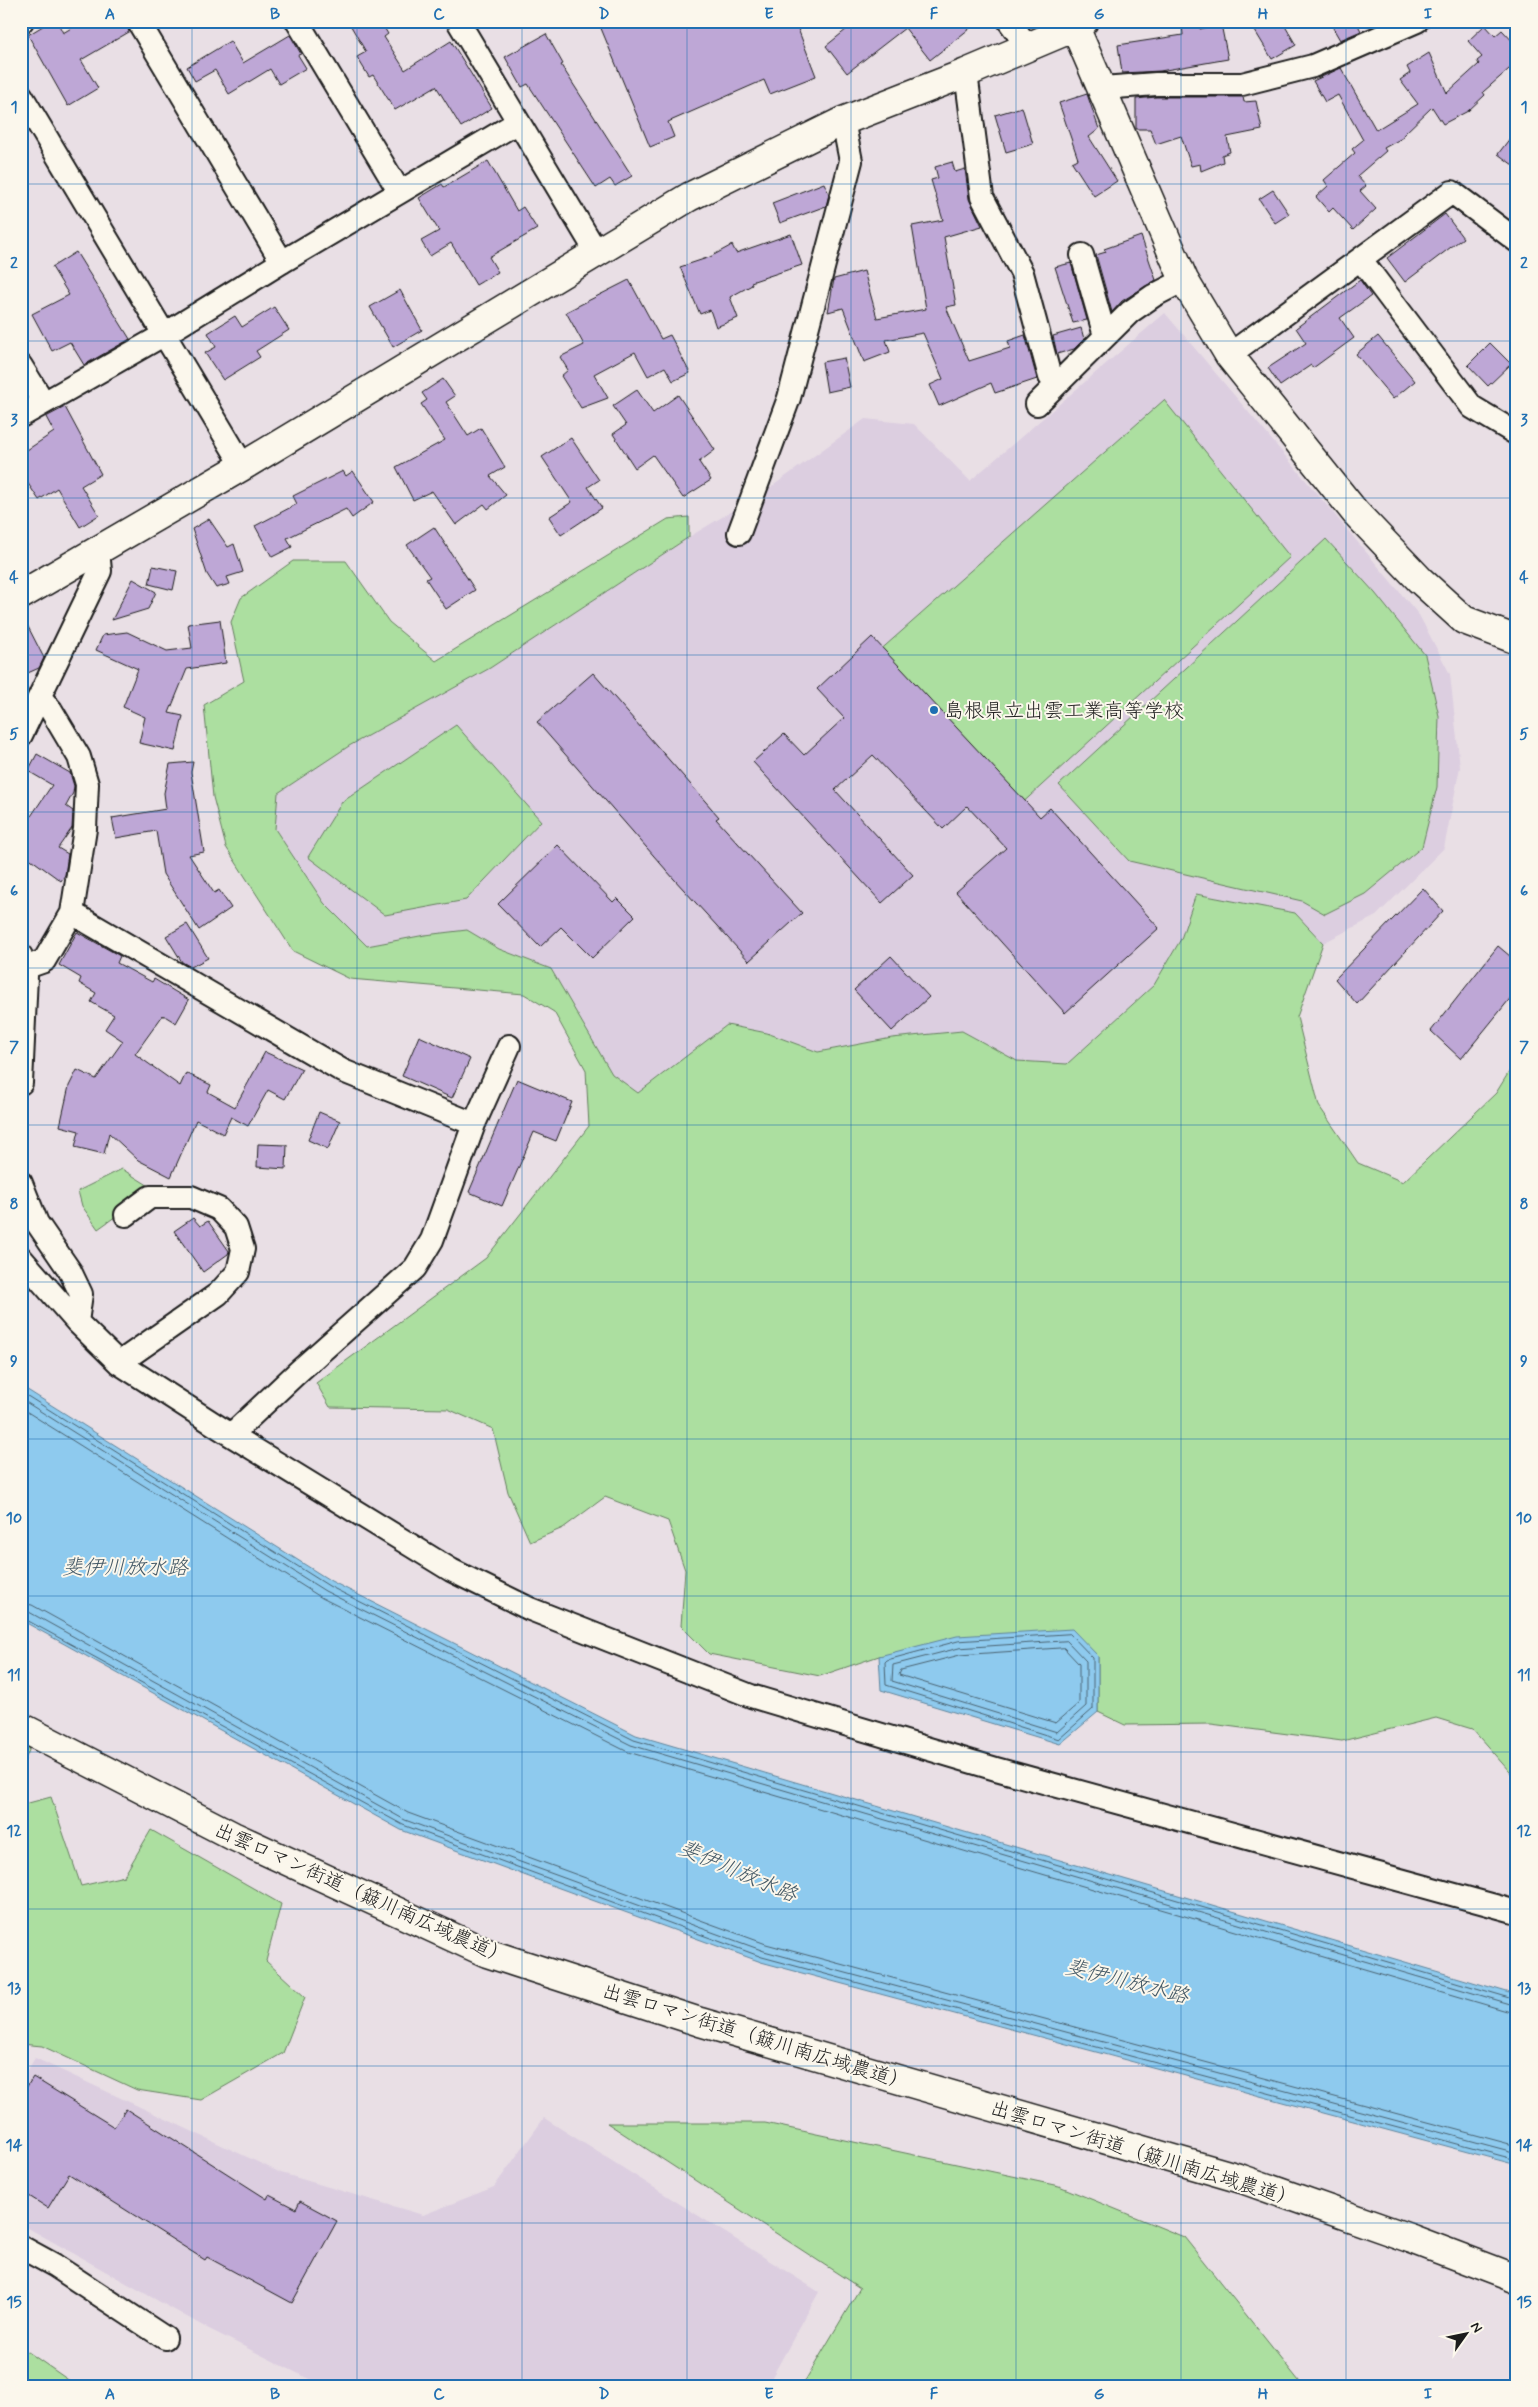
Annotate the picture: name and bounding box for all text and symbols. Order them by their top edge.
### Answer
text: A [105,4,115,25]
text: B [270,4,280,25]
text: C [433,4,445,25]
text: D [598,4,610,25]
text: E [764,4,774,25]
text: F [930,4,939,25]
text: G [1094,4,1105,25]
text: H [1258,4,1269,25]
text: I [1424,4,1433,25]
text: 1 [10,97,18,118]
text: 1 [1520,97,1528,118]
text: 2 [10,253,18,274]
text: 2 [1520,253,1528,274]
text: 3 [10,410,18,431]
text: 3 [1520,410,1528,431]
text: 4 [9,567,19,588]
text: 4 [1519,567,1529,588]
place label: 島根県立出雲工業高等学校 [944,698,1184,725]
marker: 島根県立出雲工業高等学校 [928,704,940,716]
text: 5 [9,724,19,745]
text: 5 [1519,724,1529,745]
text: 6 [10,881,18,902]
text: 6 [1520,881,1528,902]
text: 7 [9,1037,19,1058]
text: 7 [1519,1037,1529,1058]
text: 8 [9,1194,19,1215]
text: 8 [1519,1194,1529,1215]
text: 9 [10,1351,18,1372]
text: 9 [1520,1351,1528,1372]
text: 10 [6,1508,22,1529]
text: 10 [1516,1508,1532,1529]
water label: 斐伊川放水路 [62,1554,189,1582]
text: 11 [7,1665,21,1686]
text: 11 [1517,1665,1531,1686]
street label: 出雲ロマン街道（簸川南広域農道） [210,1817,513,1972]
text: 12 [6,1821,22,1842]
text: 12 [1516,1821,1532,1842]
water label: 斐伊川放水路 [674,1834,802,1910]
water label: 斐伊川放水路 [1062,1953,1192,2011]
text: 13 [7,1978,21,1999]
street label: 出雲ロマン街道（簸川南広域農道） [599,1978,913,2097]
text: 13 [1517,1978,1531,1999]
street label: 出雲ロマン街道（簸川南広域農道） [987,2095,1301,2214]
text: 14 [6,2135,23,2156]
text: 14 [1516,2135,1533,2156]
text: 15 [6,2292,22,2313]
text: 15 [1516,2292,1532,2313]
north arrow [1440,2310,1490,2360]
text: N [1466,2319,1486,2336]
text: A [105,2384,115,2405]
text: B [270,2384,280,2405]
text: C [433,2384,445,2405]
text: D [598,2384,610,2405]
text: E [764,2384,774,2405]
text: F [930,2384,939,2405]
text: G [1094,2384,1105,2405]
text: H [1258,2384,1269,2405]
text: I [1424,2384,1433,2405]

